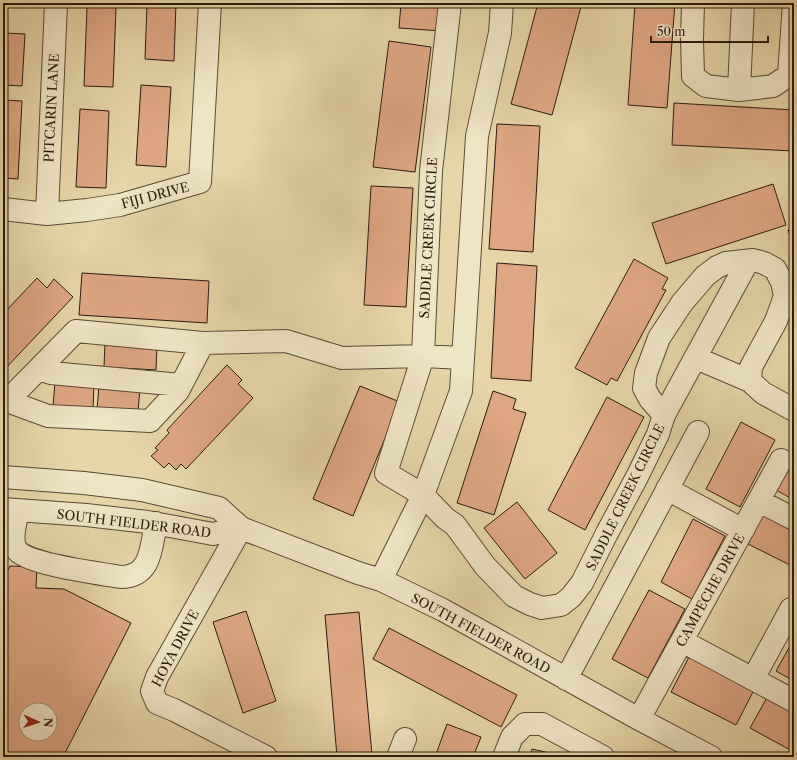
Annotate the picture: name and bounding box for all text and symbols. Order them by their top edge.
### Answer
scale bar [651,18,768,44]
text: 50 m [657,24,686,39]
street label: PITCARIN LANE [40,53,62,163]
street label: SADDLE CREEK CIRCLE [416,157,440,319]
street label: FIJI DRIVE [119,178,191,212]
street label: SADDLE CREEK CIRCLE [582,421,668,573]
street label: SOUTH FIELDER ROAD [56,506,212,540]
street label: CAMPECHE DRIVE [672,531,748,649]
street label: SOUTH FIELDER ROAD [409,589,553,677]
street label: HOYA DRIVE [148,607,202,689]
north arrow [18,702,58,742]
text: N [41,717,55,728]

